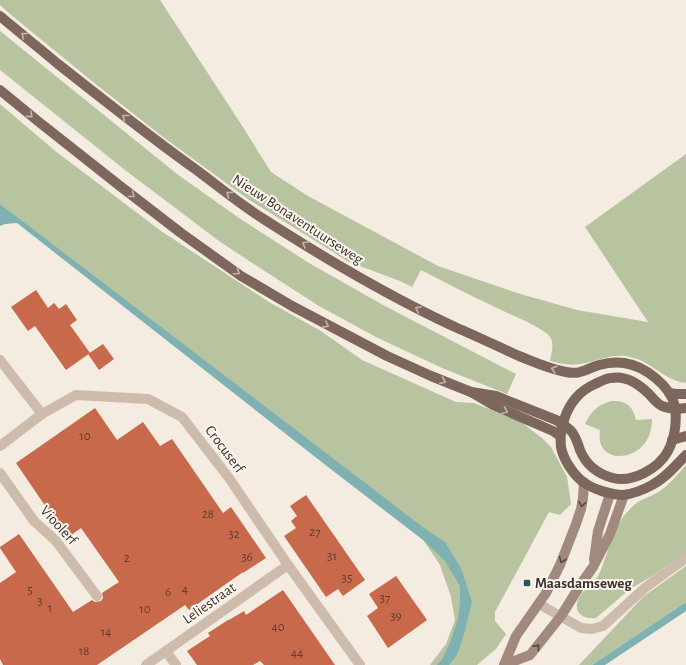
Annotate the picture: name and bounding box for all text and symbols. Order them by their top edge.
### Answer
one-way arrow [21,33,28,40]
one-way arrow [25,110,32,117]
one-way arrow [122,114,129,121]
street label: Nieuw Bonaventuurseweg [230,172,366,268]
one-way arrow [127,191,134,198]
one-way arrow [227,192,234,199]
one-way arrow [302,242,309,249]
one-way arrow [232,267,239,274]
one-way arrow [415,306,422,314]
one-way arrow [322,320,329,327]
one-way arrow [550,365,557,374]
one-way arrow [440,376,447,384]
one-way arrow [502,406,509,414]
street label: Crocuserf [202,423,248,477]
house number: 10 [79,430,91,443]
one-way arrow [578,500,586,507]
street label: Vioolerf [37,503,81,549]
house number: 28 [202,508,214,521]
house number: 27 [309,526,321,539]
house number: 32 [228,528,240,541]
house number: 31 [327,550,337,563]
house number: 36 [241,551,253,564]
house number: 2 [124,552,130,565]
one-way arrow [558,557,566,564]
house number: 35 [342,572,352,585]
place label: Maasdamseweg [535,576,632,591]
marker: Maasdamseweg [522,578,532,588]
street label: Leliestraat [180,580,239,627]
house number: 4 [182,583,188,596]
house number: 5 [27,584,33,597]
house number: 6 [165,586,171,599]
house number: 37 [380,592,391,605]
house number: 3 [37,595,43,608]
house number: 1 [48,602,52,615]
house number: 10 [139,603,151,616]
house number: 39 [390,610,402,623]
house number: 40 [271,621,285,634]
house number: 14 [101,626,111,639]
one-way arrow [532,644,539,651]
house number: 18 [79,645,89,658]
house number: 44 [291,647,303,660]

